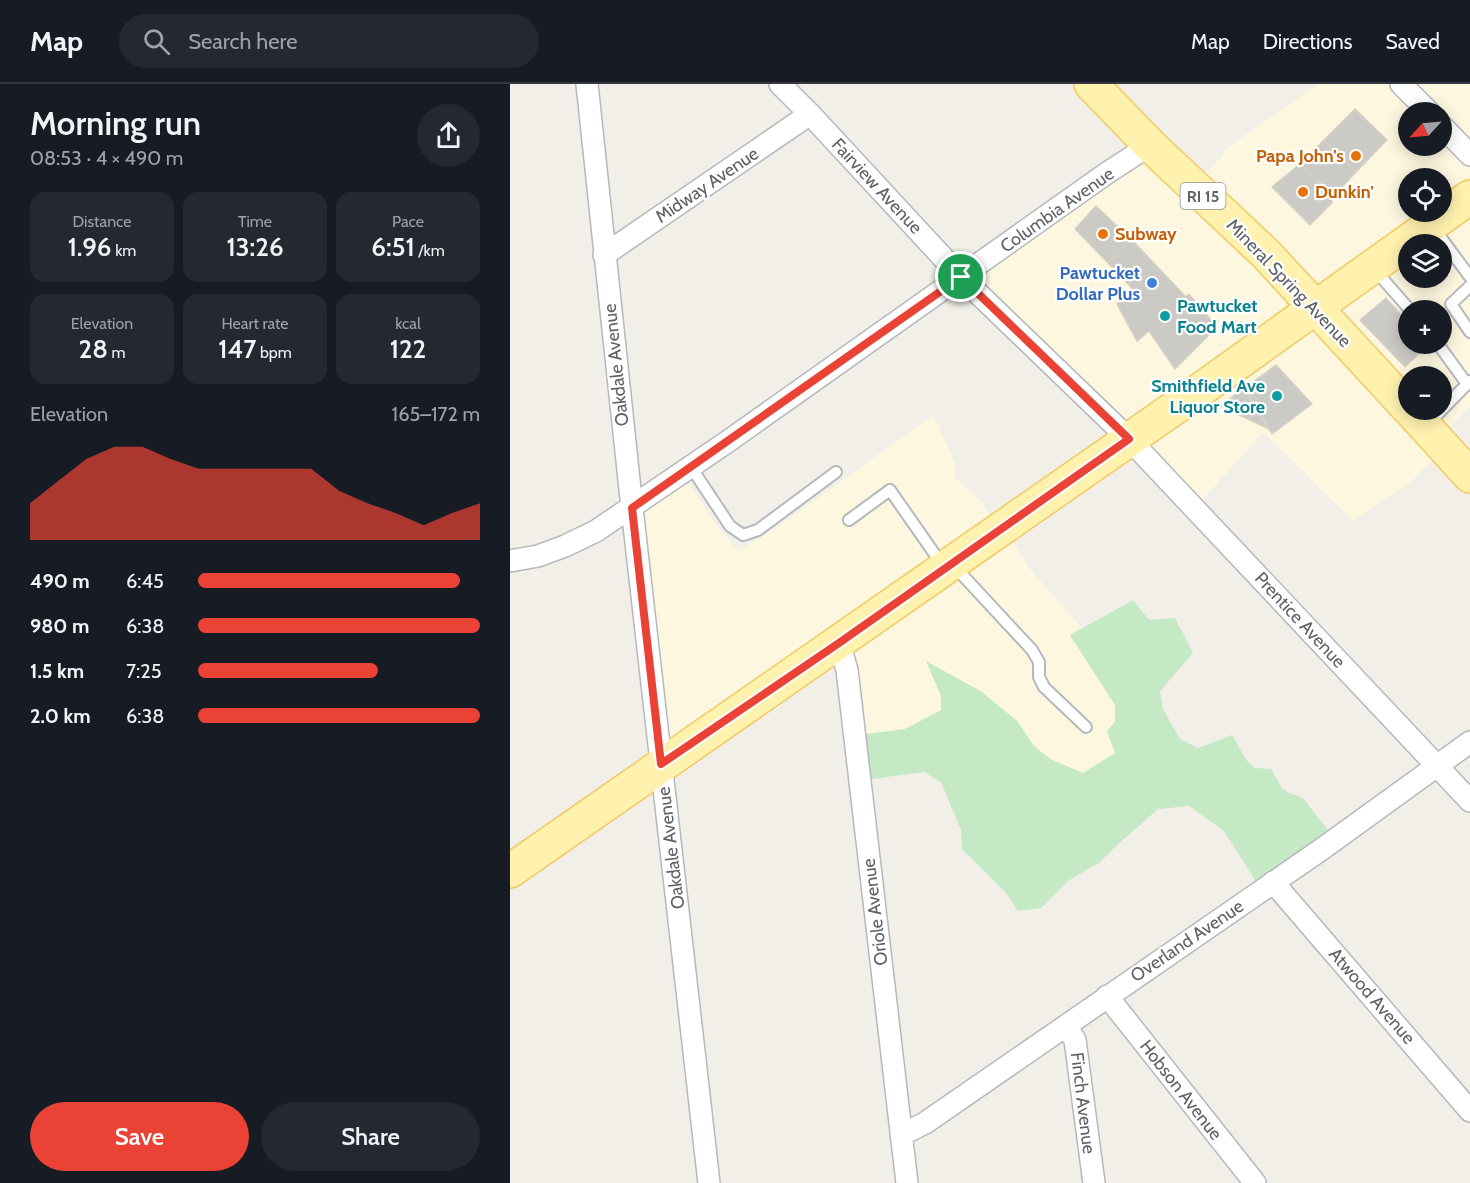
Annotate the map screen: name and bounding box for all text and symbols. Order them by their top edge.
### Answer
search box [119,14,539,68]
text: Map [30,24,83,58]
icon: search [140,25,173,58]
text: Search here [188,28,297,55]
text: Map [1191,29,1230,54]
text: Directions [1263,29,1352,54]
text: Saved [1385,29,1440,54]
north arrow [1398,102,1452,156]
map controls [1398,102,1452,420]
text: Morning run [30,103,201,143]
button: share [417,104,480,167]
street label: Fairview Avenue [827,134,927,238]
street label: Midway Avenue [651,142,763,228]
place label: Papa John's [1256,145,1344,167]
text: 08:53 · 4 × 490 m [30,146,183,170]
marker: Papa John's [1349,149,1363,163]
street label: Columbia Avenue [996,163,1118,257]
button: locate [1398,168,1452,222]
place label: Dunkin' [1315,181,1374,203]
road number: RI 15 [1180,183,1226,209]
marker: Dunkin' [1296,185,1310,199]
text: Distance [73,212,131,231]
text: Time [238,212,272,231]
text: Pace [392,212,424,231]
street label: Mineral Spring Avenue [1222,214,1356,352]
place label: Subway [1115,223,1177,245]
marker: Subway [1096,227,1110,241]
text: 1.96 [68,231,112,263]
text: 13:26 [226,231,284,263]
text: 6:51 [371,231,415,263]
button: layers [1398,234,1452,288]
text: km [112,241,136,260]
text: /km [415,241,445,260]
pin [935,251,986,302]
icon: arrive [944,260,977,293]
place label: Pawtucket Dollar Plus [1056,262,1140,305]
marker: Pawtucket Dollar Plus [1145,276,1159,290]
place label: Pawtucket Food Mart [1177,295,1257,338]
button: + [1398,300,1452,354]
street label: Oakdale Avenue [599,303,633,427]
marker: Pawtucket Food Mart [1158,309,1172,323]
text: Elevation [71,314,133,333]
text: Heart rate [222,314,288,333]
text: kcal [395,314,421,333]
text: 28 [78,333,108,365]
text: 147 [218,333,256,365]
text: 122 [390,333,426,365]
text: m [108,343,126,362]
text: bpm [256,343,292,362]
button: − [1398,366,1452,420]
place label: Smithfield Ave Liquor Store [1151,375,1265,418]
marker: Smithfield Ave Liquor Store [1270,389,1284,403]
text: Elevation [30,402,108,426]
text: 165–172 m [392,402,480,426]
street label: Prentice Avenue [1250,568,1350,672]
text: 490 m [30,569,90,593]
text: 6:45 [126,569,164,593]
text: 980 m [30,614,89,638]
text: 6:38 [126,614,164,638]
text: 1.5 km [30,659,84,683]
text: 7:25 [126,659,162,683]
text: 2.0 km [30,704,91,728]
text: 6:38 [126,704,164,728]
street label: Oakdale Avenue [653,786,689,910]
street label: Oriole Avenue [858,857,892,967]
street label: Overland Avenue [1126,895,1248,987]
street label: Atwood Avenue [1324,943,1420,1049]
street label: Hobson Avenue [1135,1036,1227,1144]
street label: Finch Avenue [1066,1051,1100,1155]
button: Save [30,1102,249,1171]
button: Share [261,1102,480,1171]

